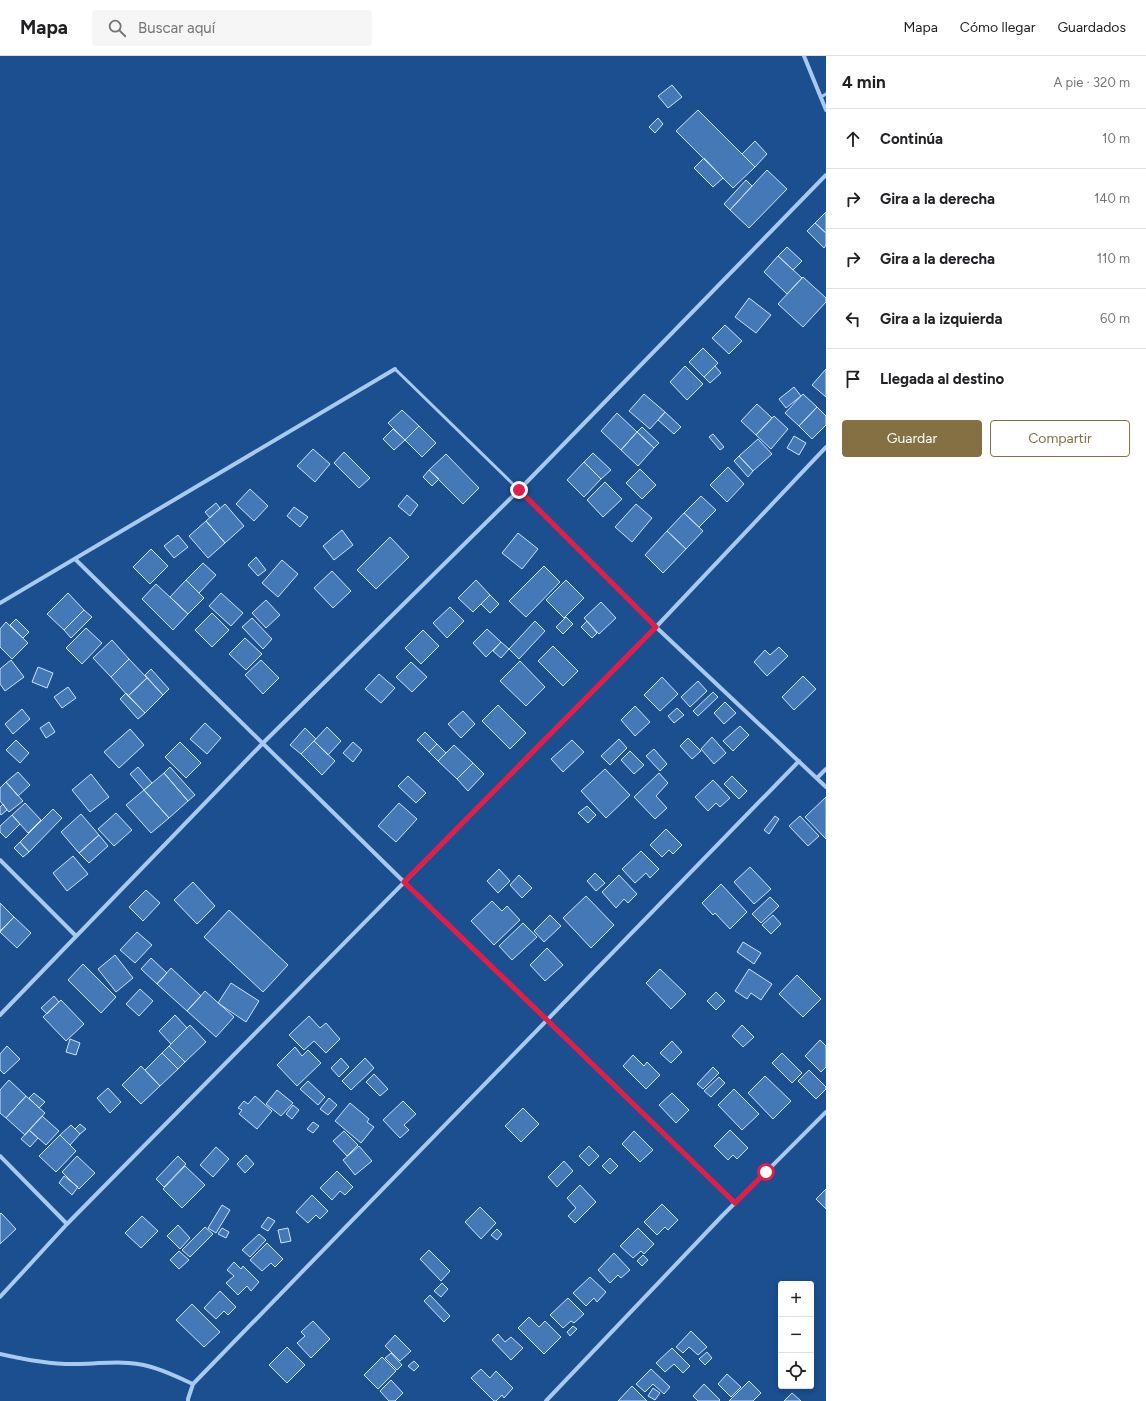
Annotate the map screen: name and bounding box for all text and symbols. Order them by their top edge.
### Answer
search box [92,10,372,46]
text: Mapa [20,16,68,39]
icon: search [106,17,128,39]
text: Buscar aquí [138,19,215,37]
text: Mapa [903,19,938,36]
text: Cómo llegar [960,19,1035,36]
text: Guardados [1057,19,1126,36]
text: 4 min [842,72,886,92]
text: A pie · 320 m [1054,75,1130,90]
icon: ahead [842,128,864,150]
text: Continúa [880,130,943,148]
text: 10 m [1102,131,1130,146]
icon: right [842,188,864,210]
text: Gira a la derecha [880,190,995,208]
text: 140 m [1094,191,1130,206]
icon: right [842,248,864,270]
text: Gira a la derecha [880,250,995,268]
text: 110 m [1097,251,1130,266]
icon: left [842,308,864,330]
text: Gira a la izquierda [880,310,1002,328]
text: 60 m [1100,311,1130,326]
icon: arrive [842,368,864,390]
text: Llegada al destino [880,370,1004,388]
button: Guardar [842,420,982,457]
button: Compartir [990,420,1130,457]
route end [510,481,528,499]
route start [757,1163,775,1181]
map controls [778,1281,814,1389]
button: + [778,1281,814,1317]
button: − [778,1317,814,1353]
button: locate [778,1353,814,1389]

